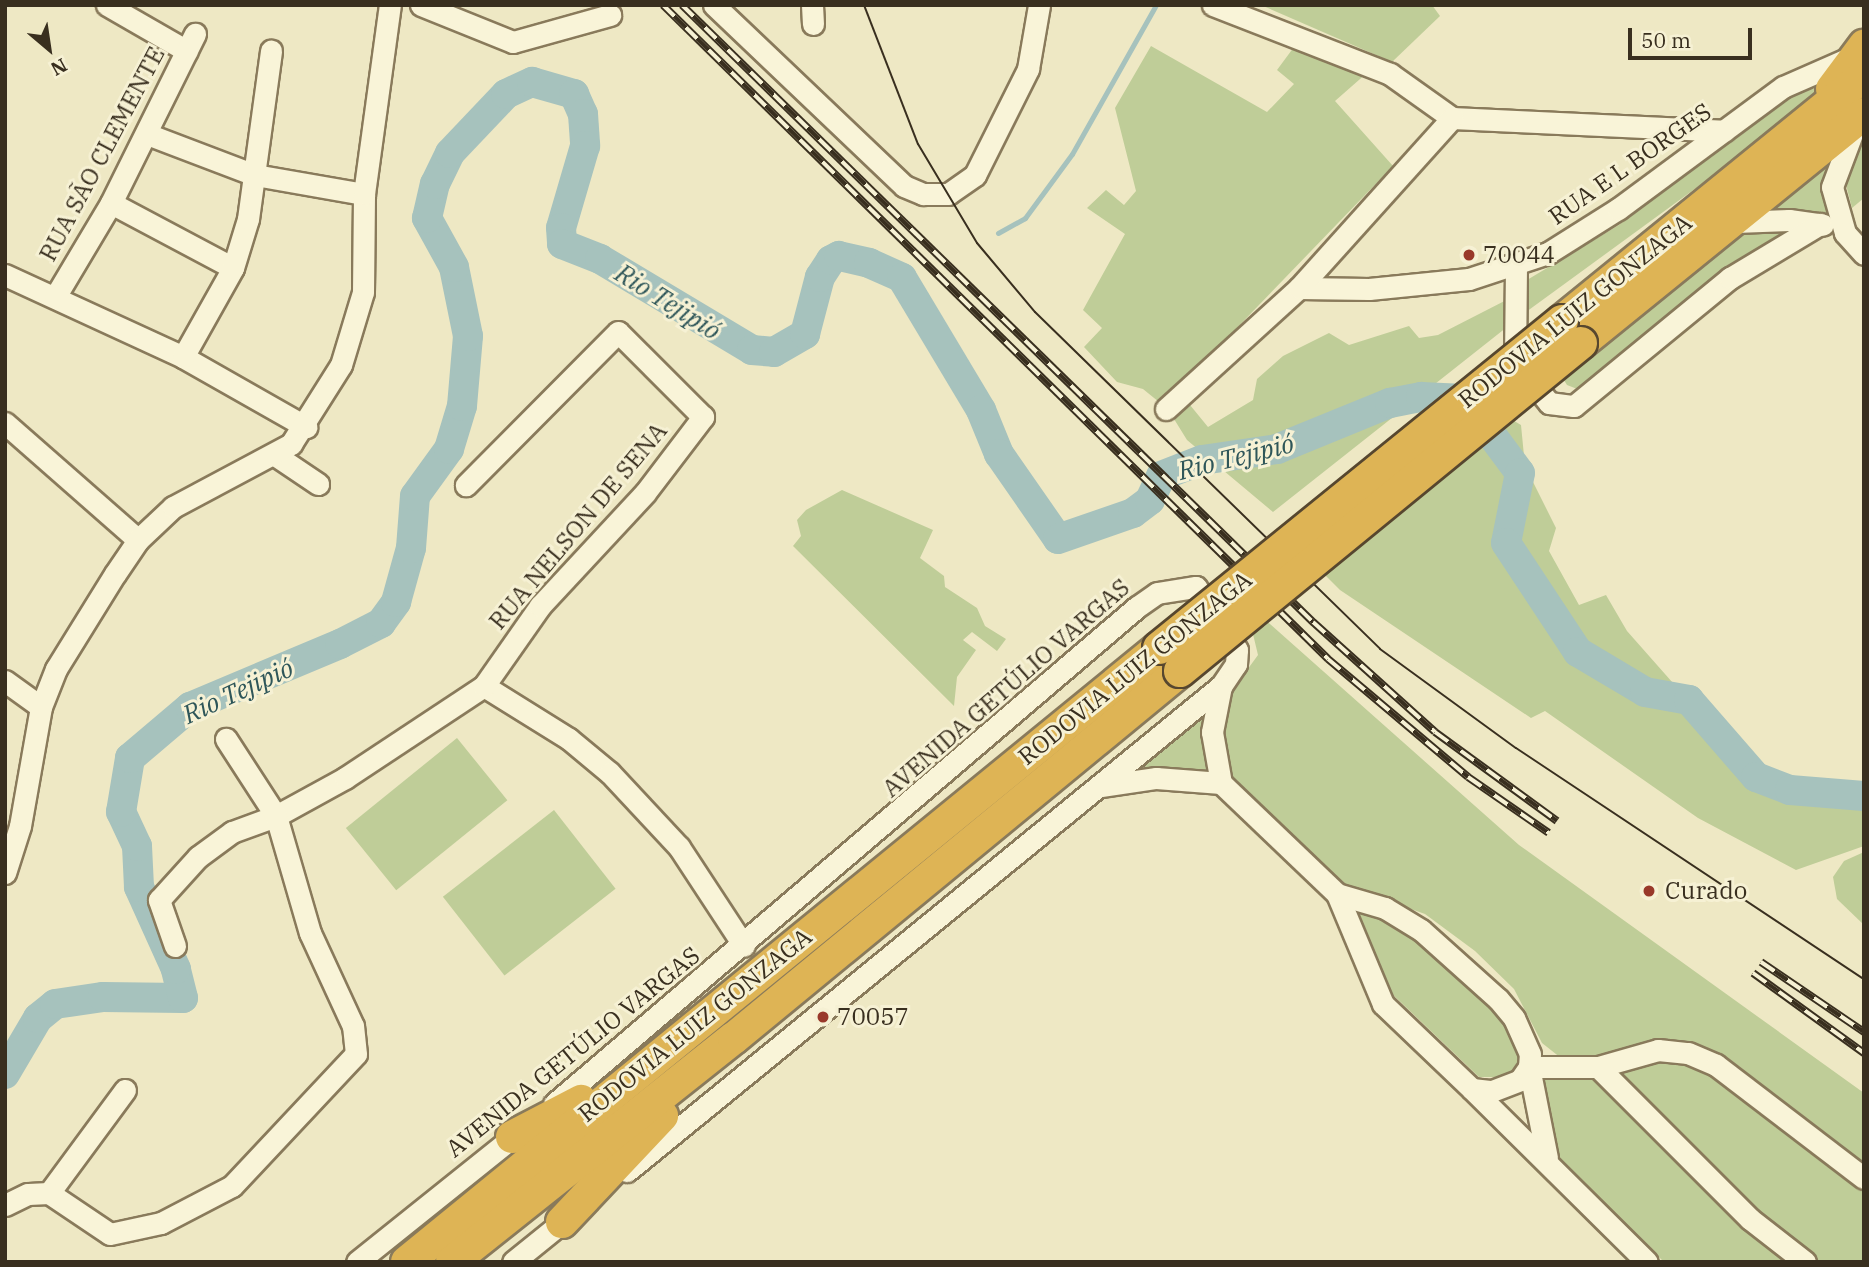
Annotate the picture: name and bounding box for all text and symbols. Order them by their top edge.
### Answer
north arrow [14,14,84,84]
scale bar [1631,14,1755,58]
text: 50 m [1641,26,1691,54]
street label: RUA SÃO CLEMENTE [33,42,171,266]
street label: RUA E L BORGES [1543,97,1717,231]
street label: RODOVIA LUIZ GONZAGA [1453,208,1697,414]
place label: 70044 [1483,241,1555,269]
marker: 70044 [1461,247,1477,263]
water label: Rio Tejipió [610,257,726,347]
street label: RUA NELSON DE SENA [483,417,673,635]
water label: Rio Tejipió [1175,428,1297,486]
street label: RODOVIA LUIZ GONZAGA [1013,565,1257,771]
street label: AVENIDA GETÚLIO VARGAS [877,573,1135,803]
water label: Rio Tejipió [178,652,298,730]
place label: Curado [1665,877,1747,905]
marker: Curado [1639,881,1659,901]
street label: RODOVIA LUIZ GONZAGA [573,922,817,1128]
street label: AVENIDA GETÚLIO VARGAS [440,941,706,1163]
place label: 70057 [837,1003,909,1031]
marker: 70057 [815,1009,831,1025]

